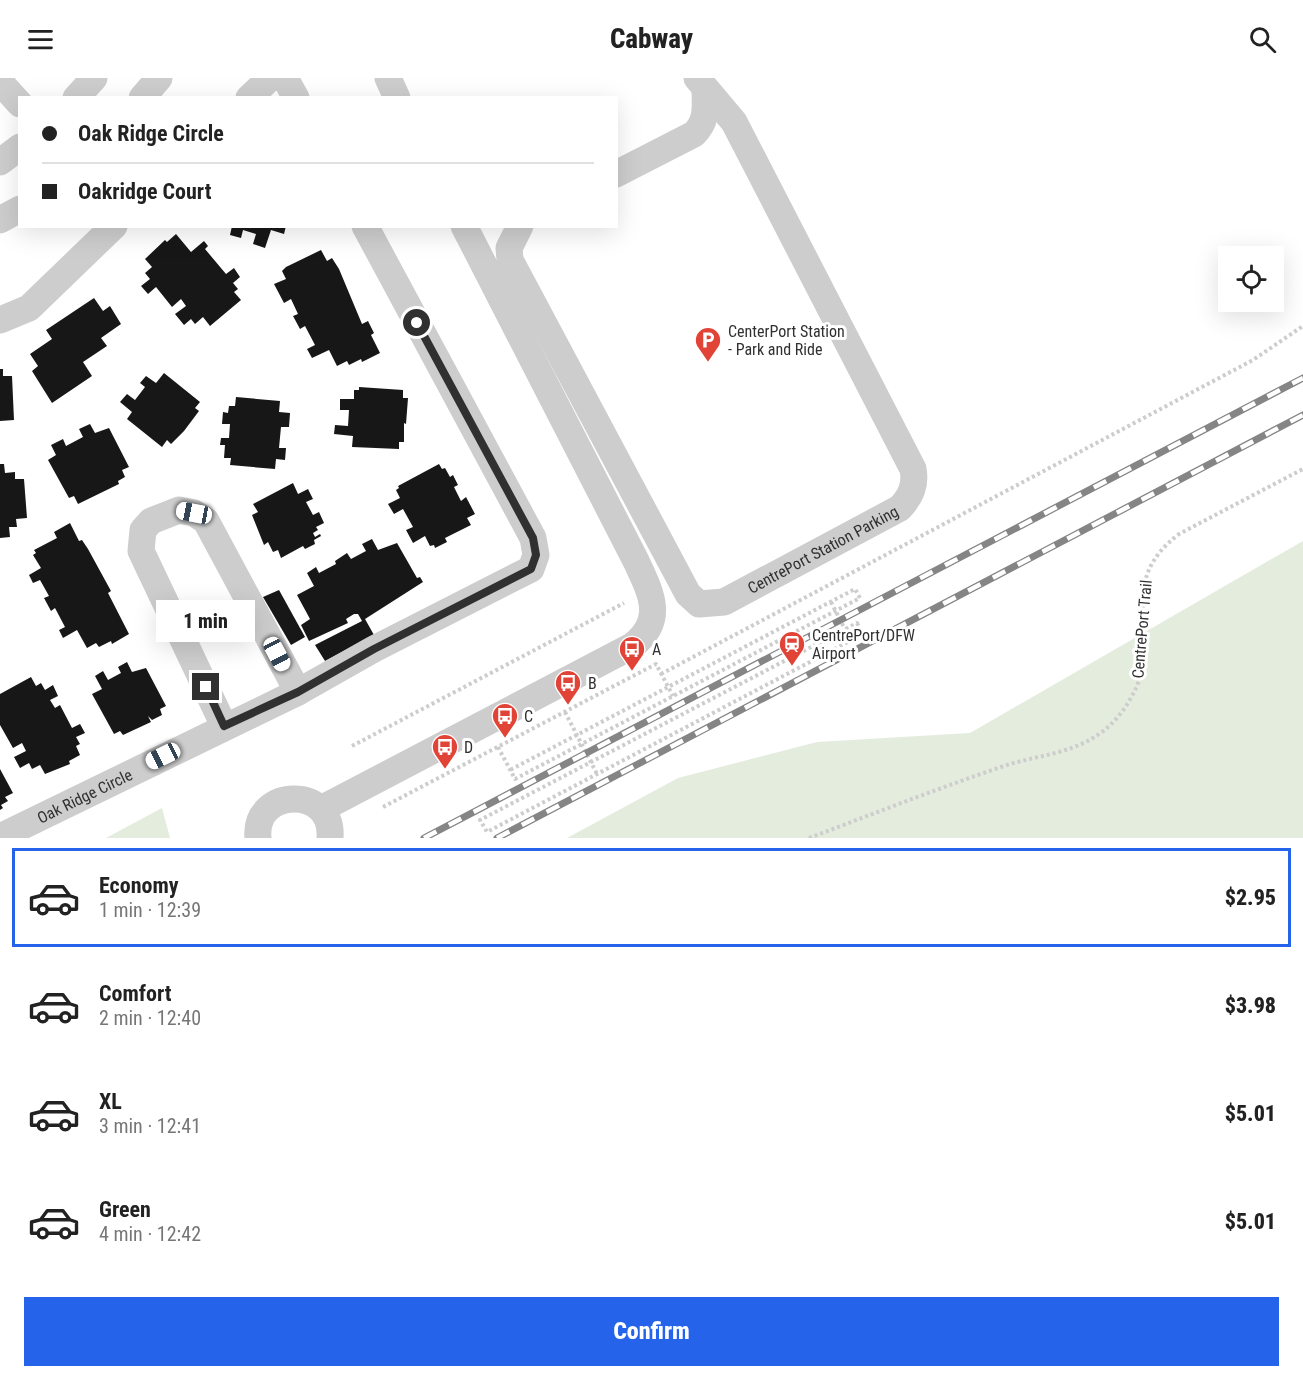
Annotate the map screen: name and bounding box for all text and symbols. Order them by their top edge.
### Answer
icon: menu [24,23,57,56]
text: Cabway [610,23,693,55]
icon: search [1246,23,1279,56]
text: Oak Ridge Circle [78,121,224,146]
text: Oakridge Court [78,179,211,204]
map controls [1218,246,1284,312]
button: locate [1218,246,1284,312]
route start [403,309,430,336]
place label: CenterPort Station - Park and Ride [728,322,845,359]
parking icon: CenterPort Station - Park and Ride [693,325,723,363]
car [175,501,213,525]
street label: CentrePort Station Parking [744,501,901,597]
street label: CentrePort Trail [1128,579,1156,679]
callout: 1 min [156,600,256,642]
text: 1 min [183,609,228,633]
place label: CentrePort/DFW Airport [812,626,915,663]
station icon: CentrePort/DFW Airport [777,629,807,667]
car [261,634,293,674]
bus stop icon: A [617,634,647,672]
place label: A [652,640,661,659]
bus stop icon: B [553,668,583,706]
route end [192,673,219,700]
place label: B [588,674,597,693]
bus stop icon: C [490,701,520,739]
place label: C [524,707,533,726]
bus stop icon: D [430,732,460,770]
place label: D [464,738,473,757]
car [143,740,183,772]
street label: Oak Ridge Circle [34,765,135,827]
icon: car [27,871,81,925]
text: Economy [99,873,179,898]
text: $2.95 [1225,885,1276,910]
text: 1 min · 12:39 [99,898,201,922]
icon: car [27,979,81,1033]
text: Comfort [99,981,172,1006]
text: $3.98 [1225,993,1276,1018]
text: 2 min · 12:40 [99,1006,201,1030]
icon: car [27,1087,81,1141]
text: XL [99,1089,122,1114]
text: $5.01 [1225,1101,1276,1126]
text: 3 min · 12:41 [99,1114,201,1138]
icon: car [27,1195,81,1249]
text: Green [99,1197,151,1222]
text: $5.01 [1225,1209,1276,1234]
text: 4 min · 12:42 [99,1222,201,1246]
button: Confirm [24,1297,1279,1366]

